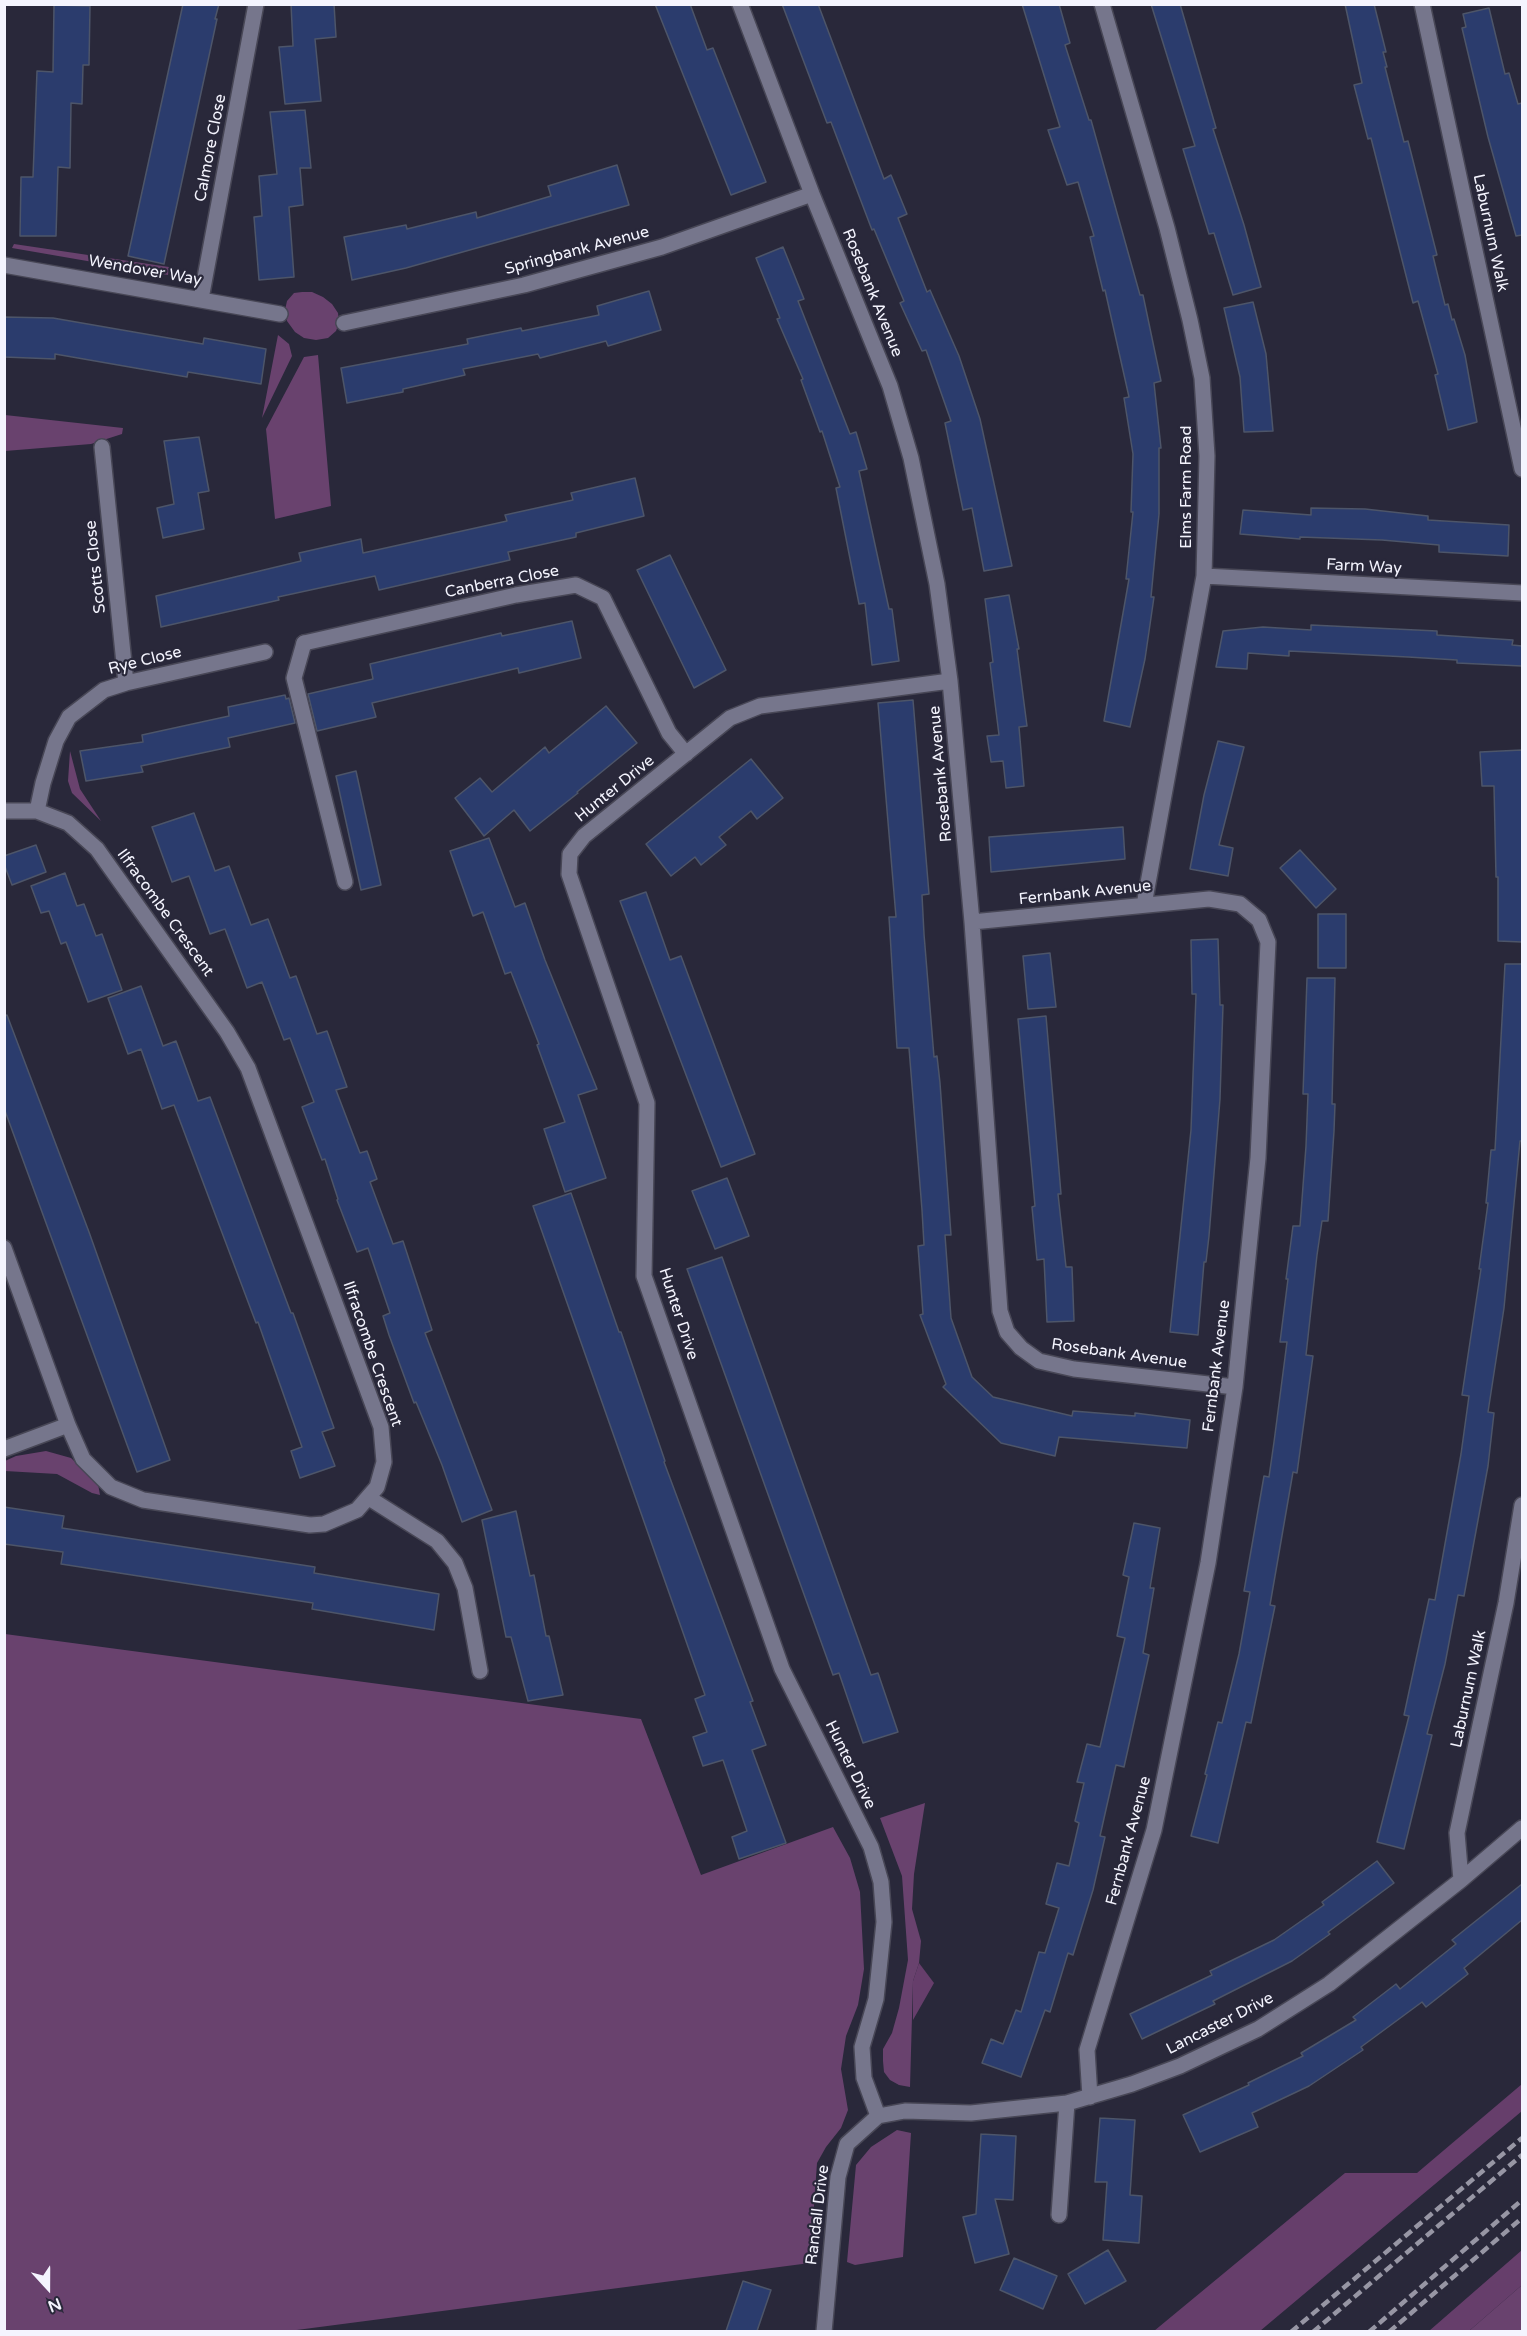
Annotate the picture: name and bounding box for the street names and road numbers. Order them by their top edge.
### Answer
street label: Calmore Close [191,93,231,203]
street label: Laburnum Walk [1468,172,1512,294]
street label: Springbank Avenue [503,222,651,280]
street label: Rosebank Avenue [837,226,907,360]
street label: Wendover Way [87,252,203,290]
street label: Elms Farm Road [1177,425,1197,549]
street label: Scotts Close [82,519,110,615]
street label: Farm Way [1326,555,1402,579]
street label: Canberra Close [443,562,561,602]
street label: Rye Close [106,643,184,679]
street label: Rosebank Avenue [925,705,957,843]
street label: Hunter Drive [572,751,658,827]
street label: Ilfracombe Crescent [112,846,218,980]
street label: Fernbank Avenue [1018,877,1152,909]
street label: Hunter Drive [654,1265,702,1363]
street label: Ilfracombe Crescent [338,1279,406,1429]
street label: Fernbank Avenue [1199,1299,1235,1433]
street label: Rosebank Avenue [1050,1335,1188,1373]
street label: Laburnum Walk [1447,1628,1491,1750]
street label: Hunter Drive [820,1718,880,1812]
street label: Fernbank Avenue [1103,1774,1155,1908]
street label: Lancaster Drive [1163,1989,1277,2059]
street label: Randall Drive [802,2164,834,2266]

